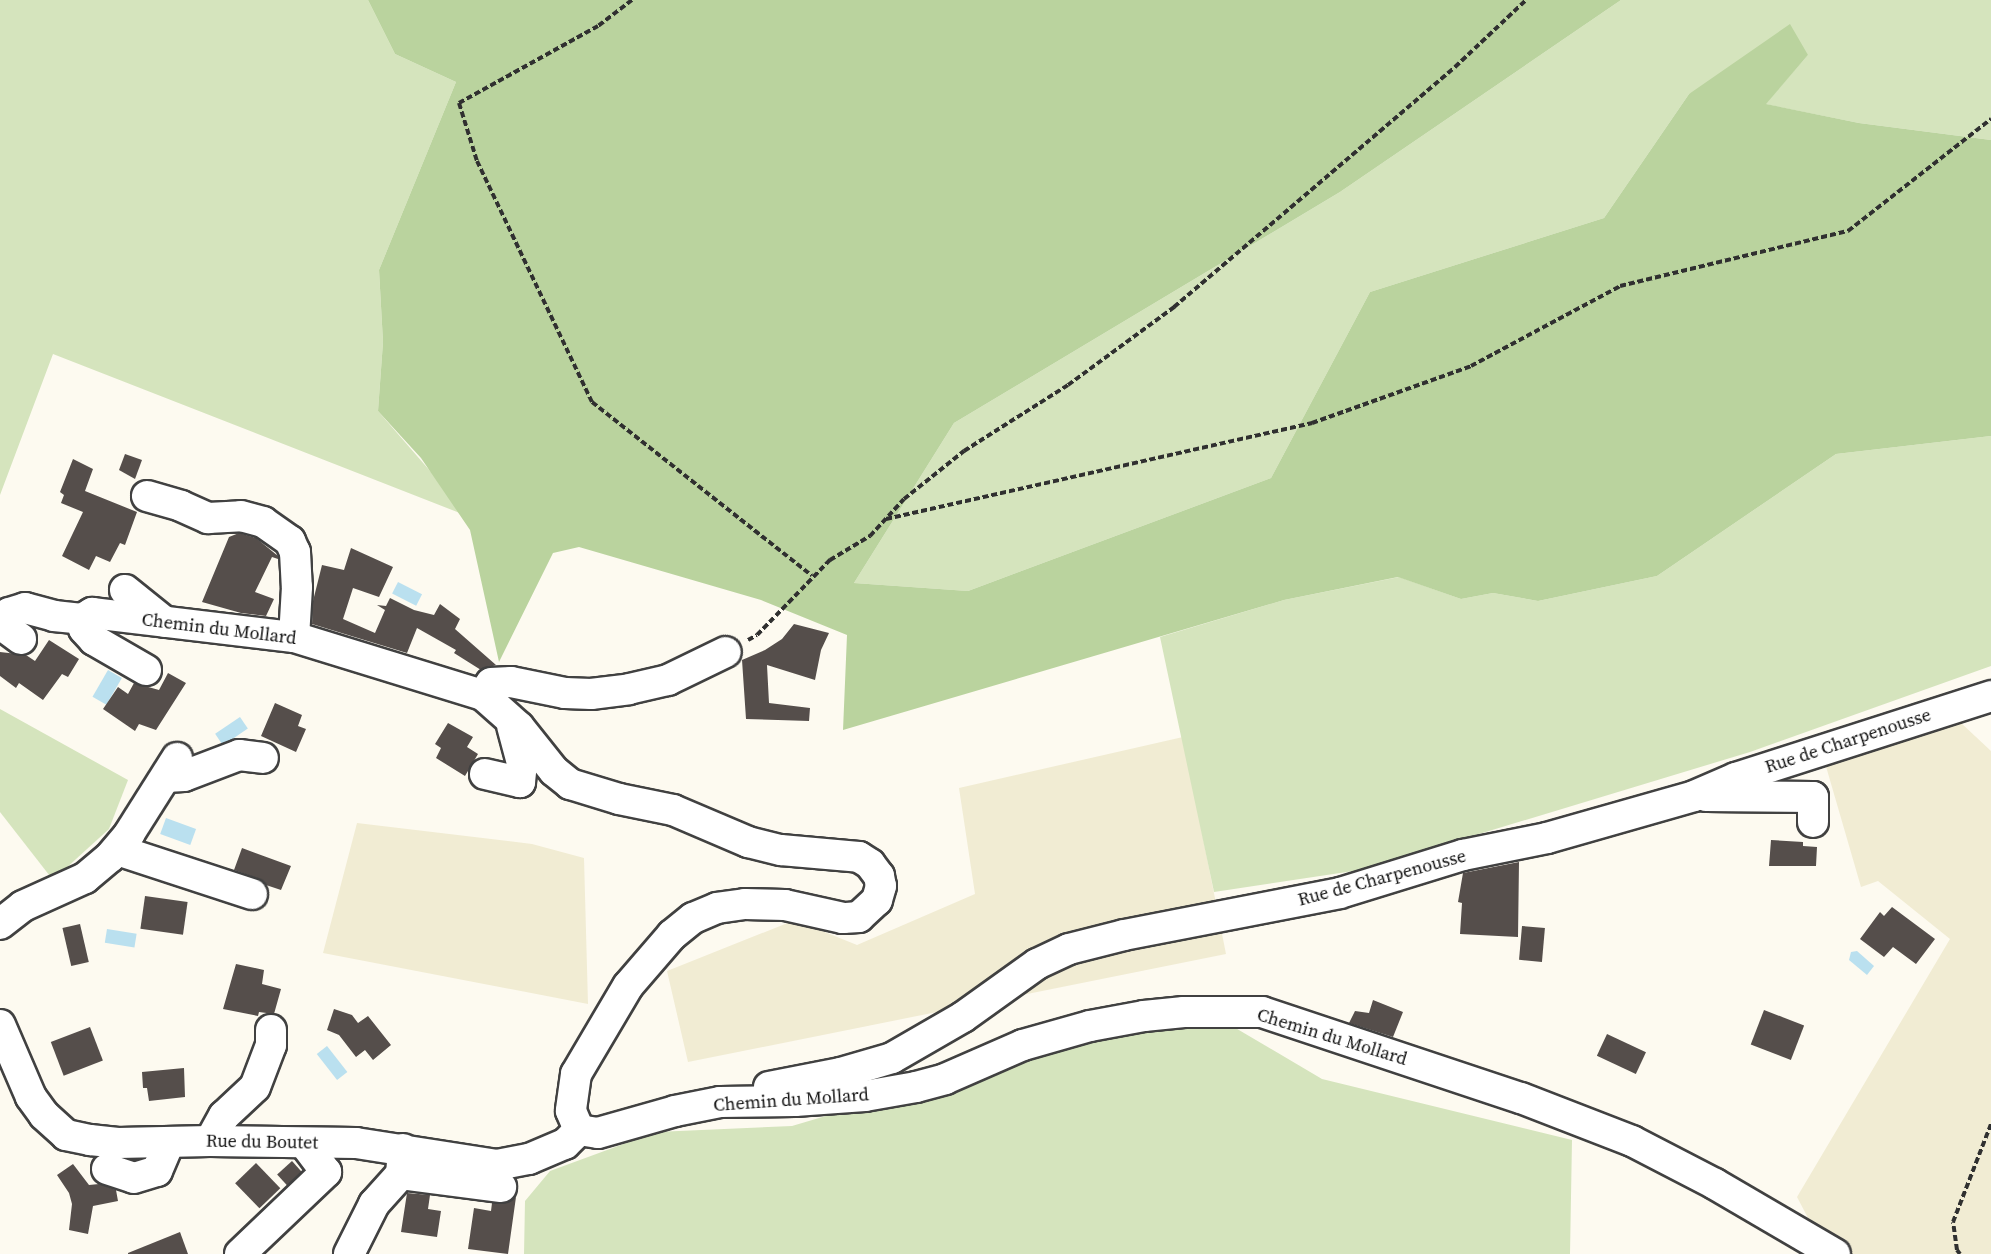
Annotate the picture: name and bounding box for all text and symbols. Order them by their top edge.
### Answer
street label: Chemin du Mollard [140,609,298,649]
street label: Rue de Charpenousse [1762,704,1934,778]
street label: Rue de Charpenousse [1296,845,1468,911]
street label: Chemin du Mollard [1254,1004,1410,1070]
street label: Chemin du Mollard [713,1084,869,1116]
street label: Rue du Boutet [206,1130,318,1154]

